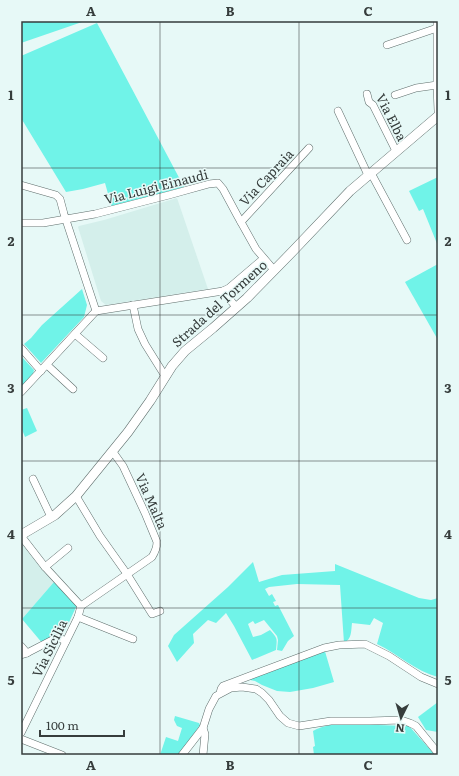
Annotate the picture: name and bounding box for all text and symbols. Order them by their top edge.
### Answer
text: A [86,1,96,20]
text: B [226,1,235,20]
text: C [363,1,373,20]
text: 1 [8,85,14,104]
text: 1 [445,85,451,104]
street label: Via Elba [372,90,412,144]
street label: Via Capraia [235,144,297,210]
street label: Via Luigi Einaudi [102,164,211,208]
text: 2 [8,231,15,250]
text: 2 [445,231,452,250]
street label: Strada del Tormeno [167,255,271,351]
text: 3 [7,378,15,397]
text: 3 [444,378,452,397]
street label: Via Malta [131,470,173,532]
text: 4 [7,524,15,543]
text: 4 [444,524,452,543]
street label: Via Sicilia [27,616,71,680]
text: 5 [7,670,15,689]
text: 5 [444,670,452,689]
north arrow [381,698,421,738]
scale bar [40,712,124,738]
text: 100 m [46,716,79,734]
text: N [395,721,405,737]
text: A [86,755,96,774]
text: B [226,755,235,774]
text: C [363,755,373,774]

